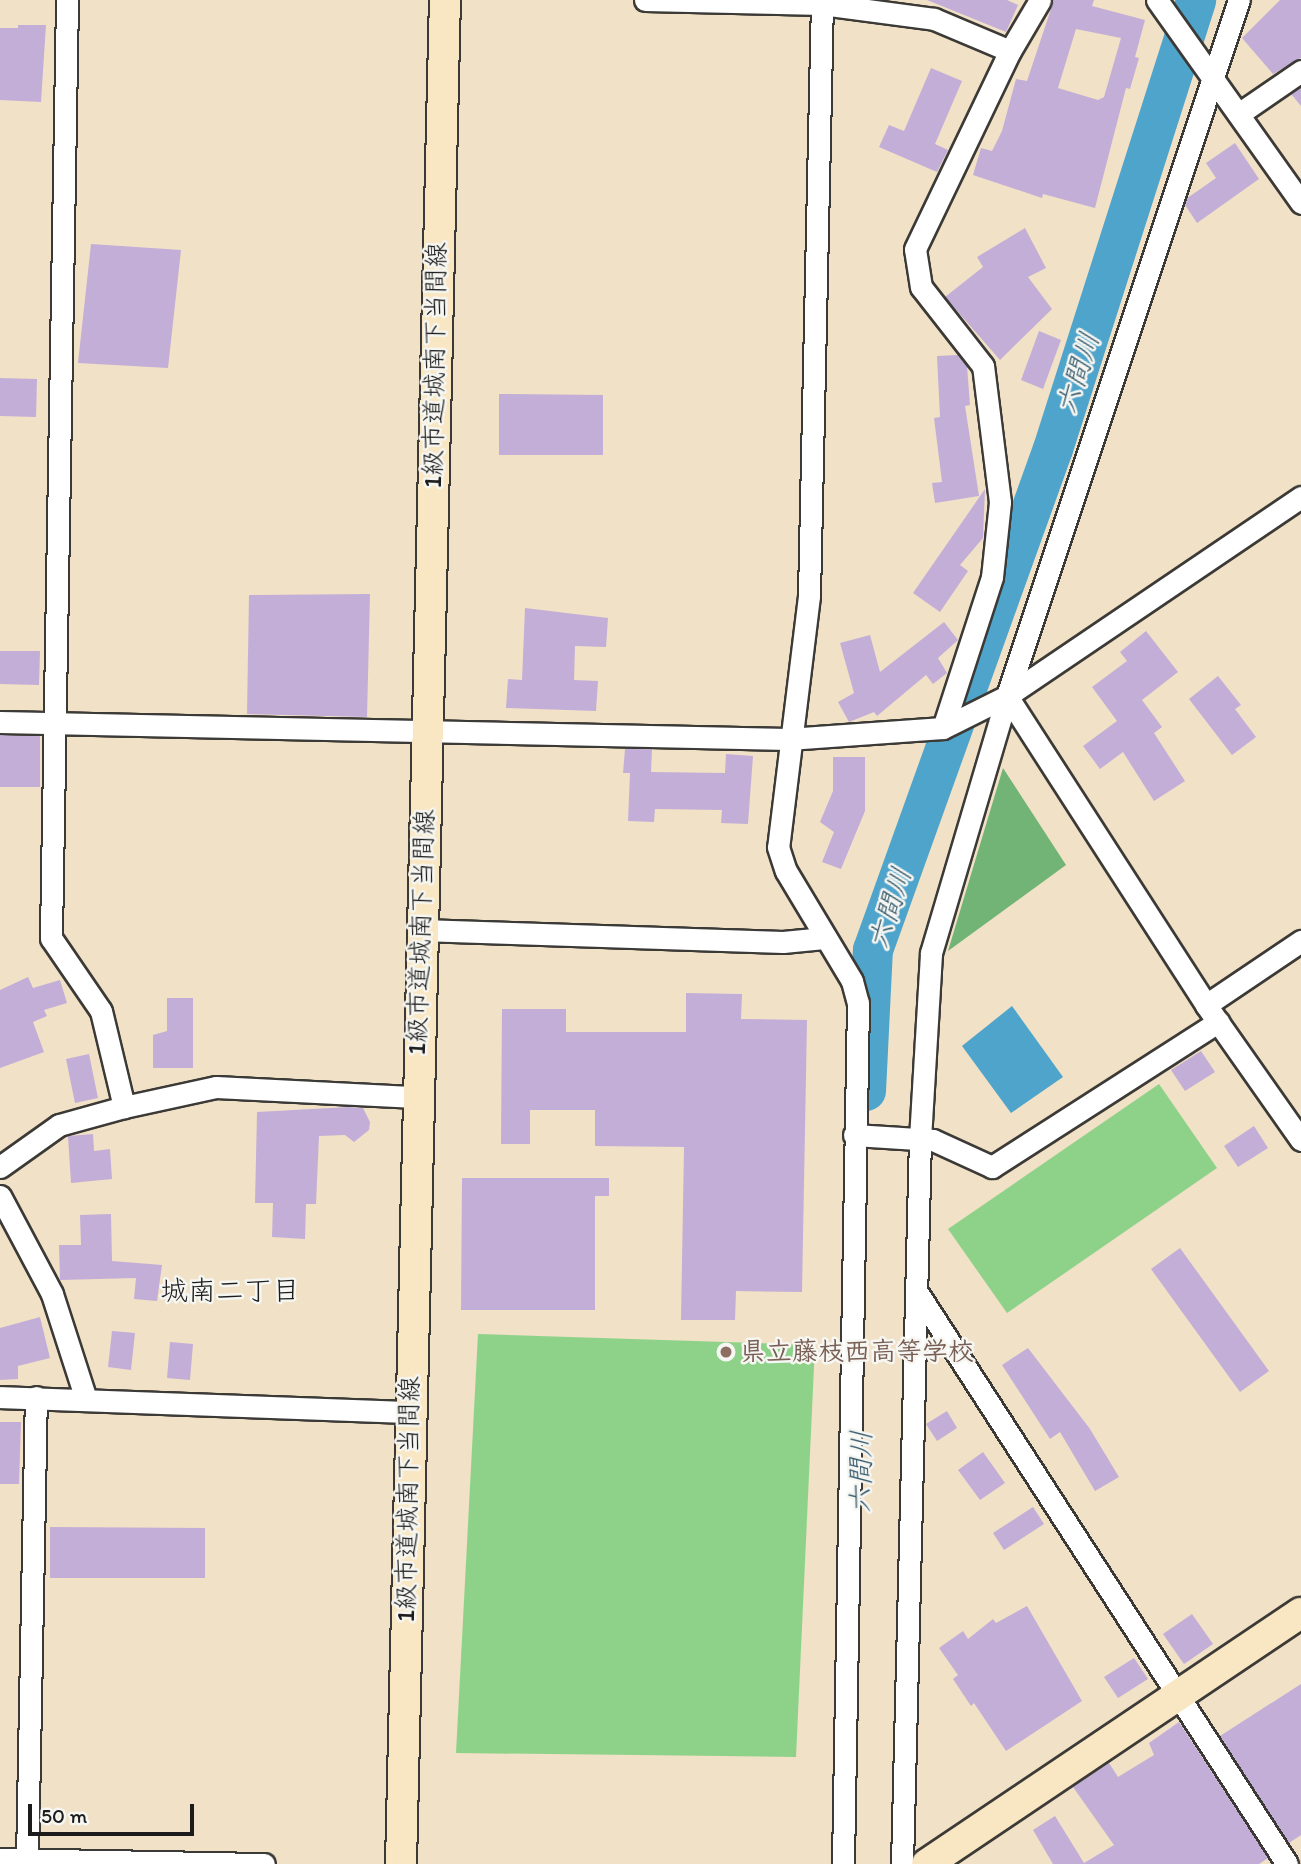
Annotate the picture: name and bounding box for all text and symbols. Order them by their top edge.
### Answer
street label: 1級市道城南下当間線 [417,242,453,488]
water label: 六間川 [1048,328,1106,418]
street label: 1級市道城南下当間線 [401,808,441,1056]
water label: 六間川 [860,863,918,953]
district label: 城南二丁目 [160,1273,300,1307]
place label: 県立藤枝西高等学校 [740,1336,974,1368]
marker: 県立藤枝西高等学校 [718,1344,734,1360]
street label: 1級市道城南下当間線 [390,1376,426,1622]
water label: 六間川 [842,1430,878,1514]
scale bar [32,1790,198,1834]
text: 50 m [41,1803,87,1828]

